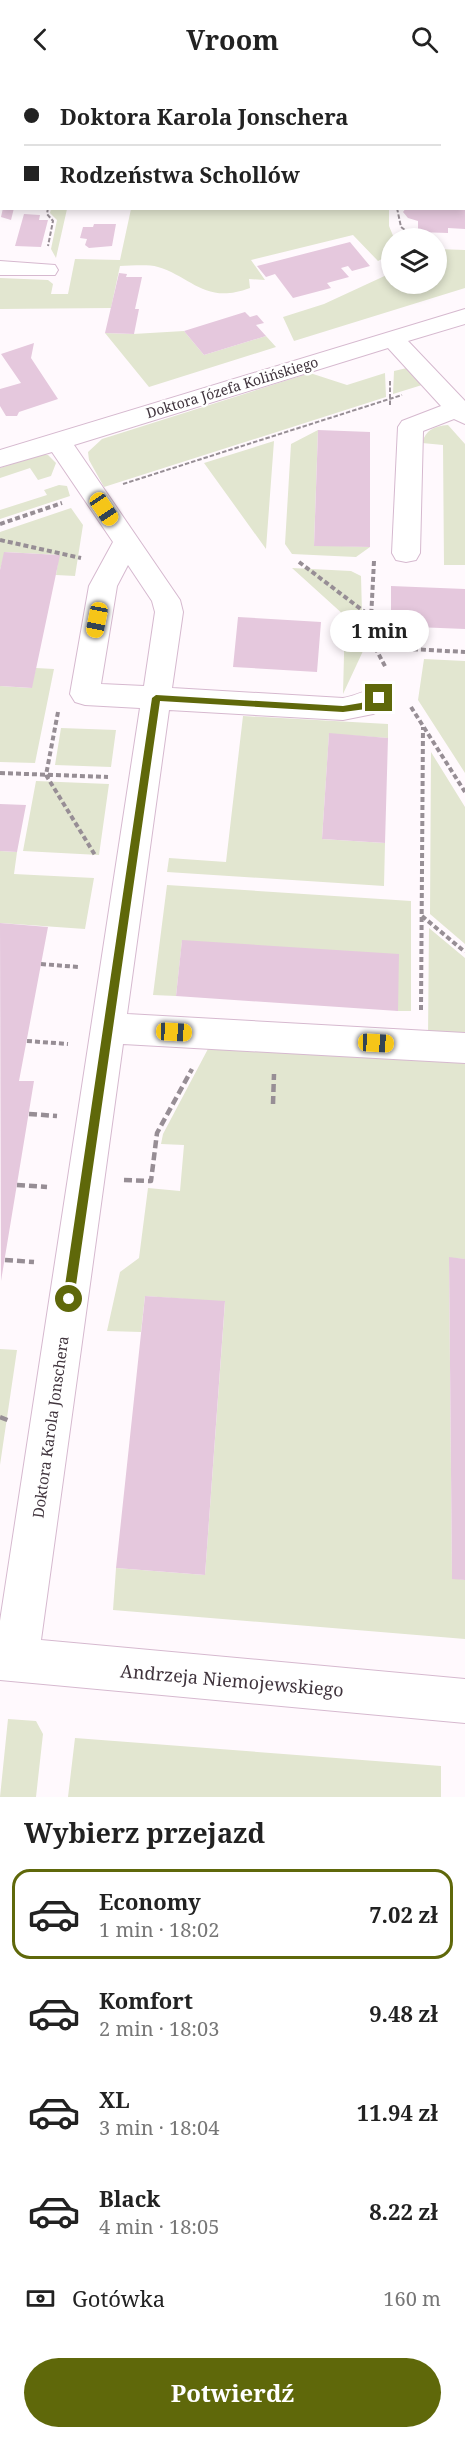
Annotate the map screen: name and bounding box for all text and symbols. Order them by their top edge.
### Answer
text: Vroom [186,21,279,58]
icon: back [24,23,57,56]
icon: search [408,23,441,56]
text: Doktora Karola Jonschera [60,101,348,131]
text: Rodzeństwa Schollów [60,159,300,189]
map controls [381,228,447,294]
button: layers [381,228,447,294]
street label: Doktora Józefa Kolińskiego [144,352,320,422]
car [86,489,122,529]
car [85,601,109,639]
callout: 1 min [330,611,428,653]
text: 1 min [351,617,408,644]
route end [365,684,392,711]
car [156,1022,192,1042]
car [358,1033,394,1053]
route start [55,1285,82,1312]
street label: Doktora Karola Jonschera [27,1335,73,1519]
street label: Andrzeja Niemojewskiego [119,1658,345,1702]
text: Wybierz przejazd [24,1814,265,1851]
text: Economy [99,1886,201,1916]
icon: car [27,1887,81,1941]
text: 7.02 zł [369,1899,438,1929]
text: 1 min · 18:02 [99,1916,219,1943]
text: Komfort [99,1985,193,2015]
icon: car [27,1986,81,2040]
text: 9.48 zł [369,1998,438,2028]
text: 2 min · 18:03 [99,2015,219,2042]
text: XL [99,2084,130,2114]
icon: car [27,2085,81,2139]
text: 11.94 zł [357,2097,438,2127]
text: 3 min · 18:04 [99,2114,219,2141]
text: Black [99,2183,160,2213]
icon: car [27,2184,81,2238]
text: 8.22 zł [369,2196,438,2226]
text: 4 min · 18:05 [99,2213,219,2240]
icon: cash [24,2282,57,2315]
text: Gotówka [72,2283,165,2313]
text: 160 m [383,2285,441,2312]
button: Potwierdź [24,2358,441,2427]

